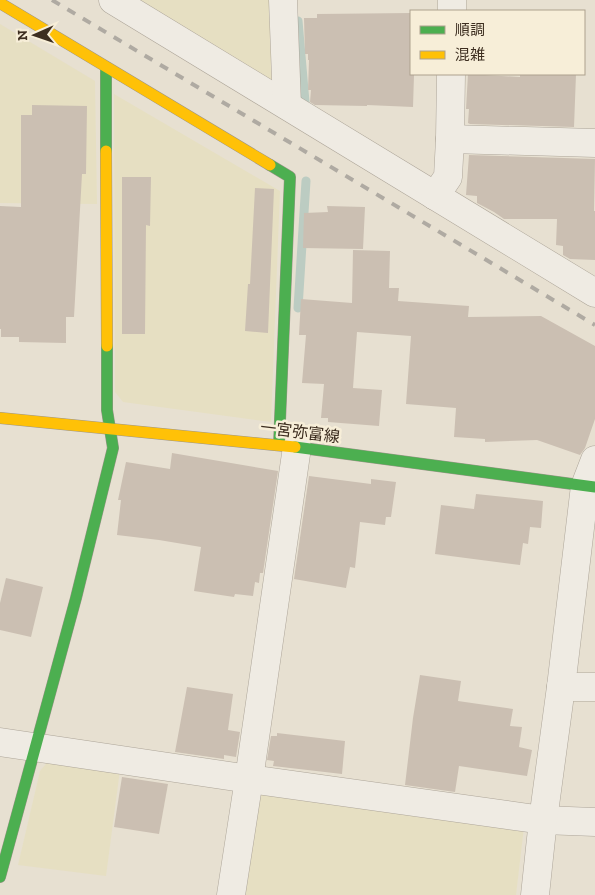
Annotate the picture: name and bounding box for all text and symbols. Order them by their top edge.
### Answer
north arrow [10,10,60,60]
legend [410,10,585,75]
text: 順調 [455,21,485,39]
text: N [14,29,31,41]
text: 混雑 [455,46,485,64]
street label: 一宮弥富線 [259,418,341,446]

